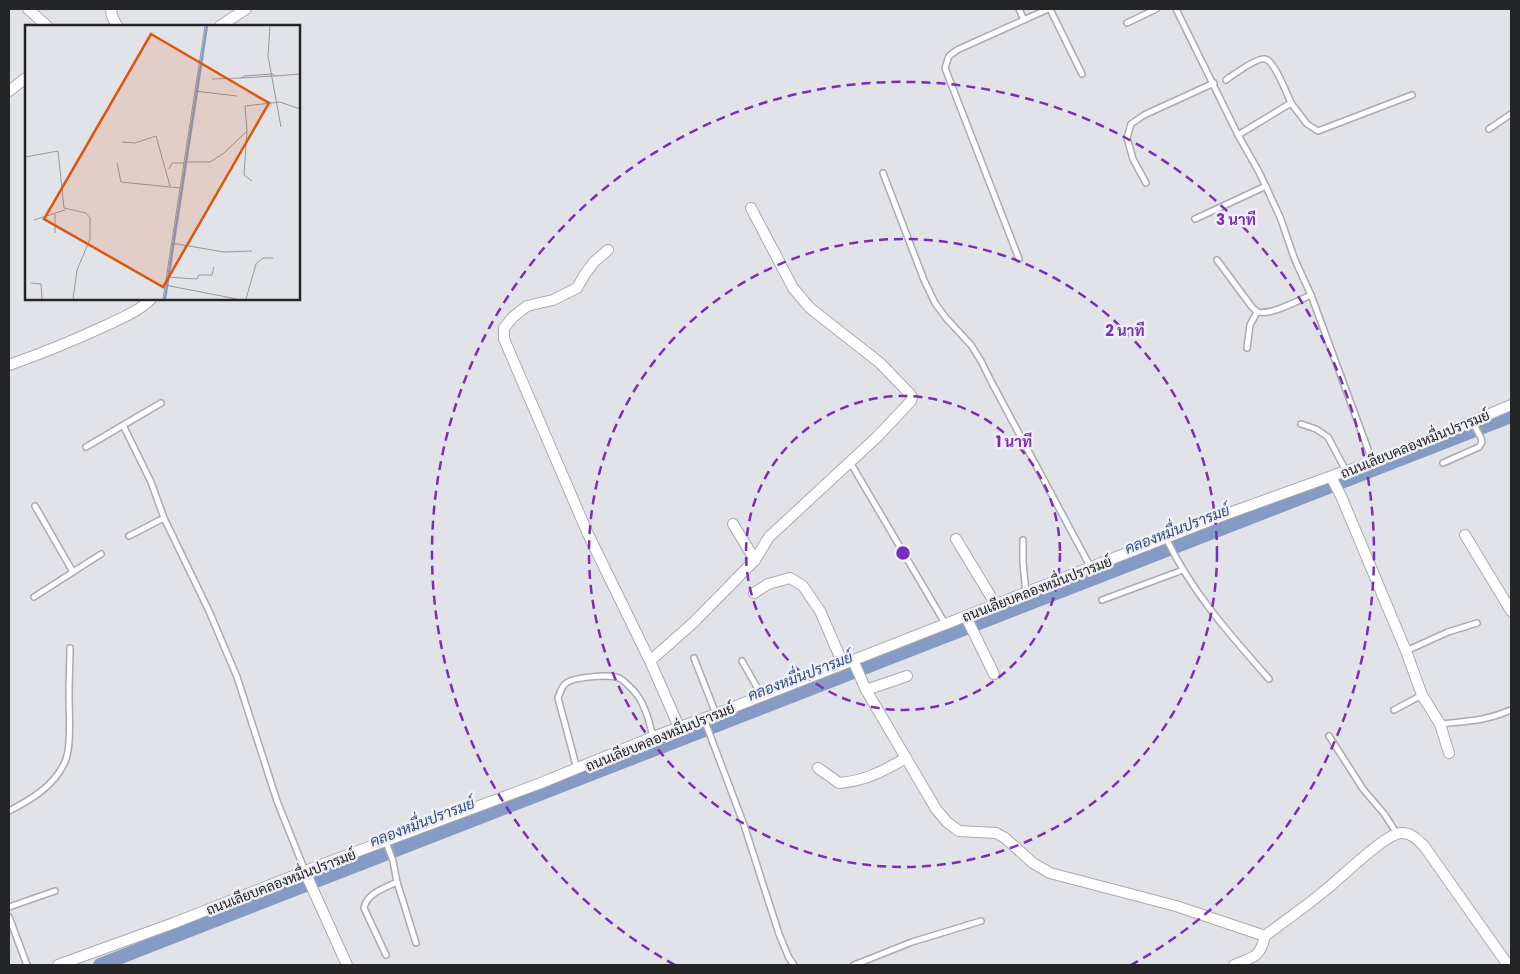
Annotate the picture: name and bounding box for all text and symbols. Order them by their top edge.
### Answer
inset map [25,25,300,300]
text: 3 นาที [1216,209,1256,230]
text: 2 นาที [1105,320,1145,341]
street label: ถนนเลียบคลองหมื่นปรารมย์ [1337,403,1493,483]
text: 1 นาที [996,431,1032,452]
water label: คลองหมื่นปรารมย์ [1120,495,1234,559]
centre of rings [894,544,912,562]
street label: ถนนเลียบคลองหมื่นปรารมย์ [958,549,1115,627]
water label: คลองหมื่นปรารมย์ [743,642,857,706]
street label: ถนนเลียบคลองหมื่นปรารมย์ [582,696,738,776]
water label: คลองหมื่นปรารมย์ [365,788,479,852]
street label: ถนนเลียบคลองหมื่นปรารมย์ [202,842,359,920]

